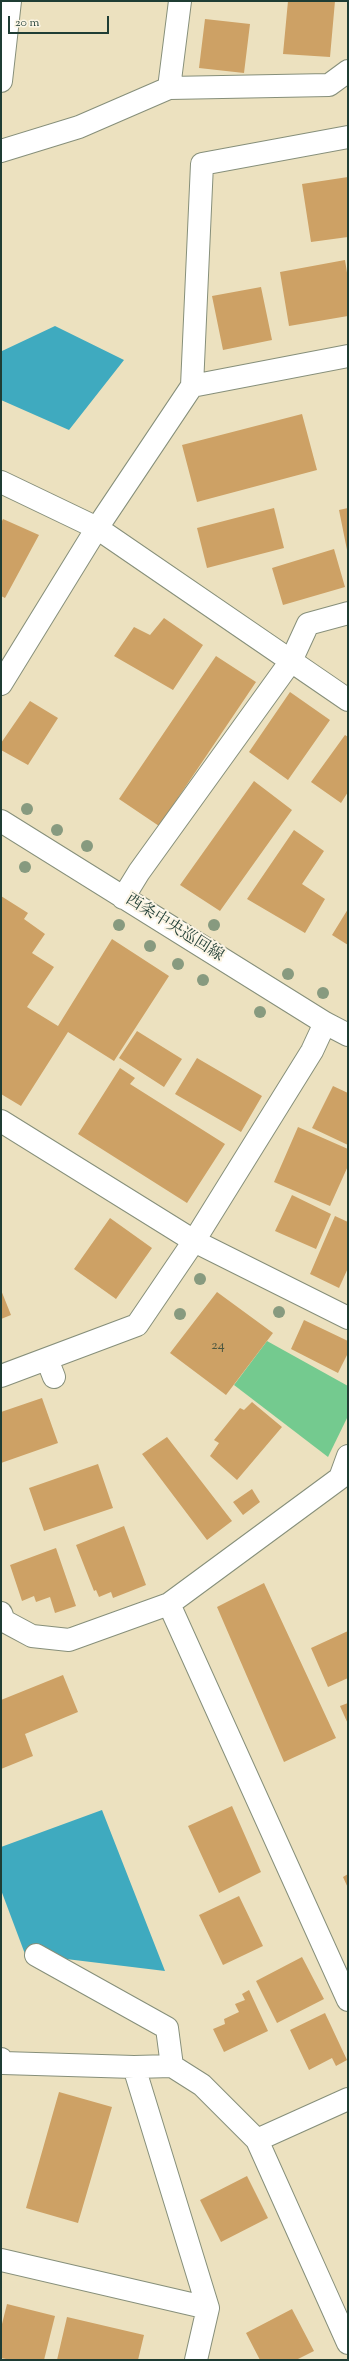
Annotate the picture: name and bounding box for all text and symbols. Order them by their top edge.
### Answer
scale bar [10,8,111,34]
text: 20 m [15,14,39,32]
street label: 西条中央巡回線 [121,891,227,967]
house number: 24 [211,1339,225,1355]

